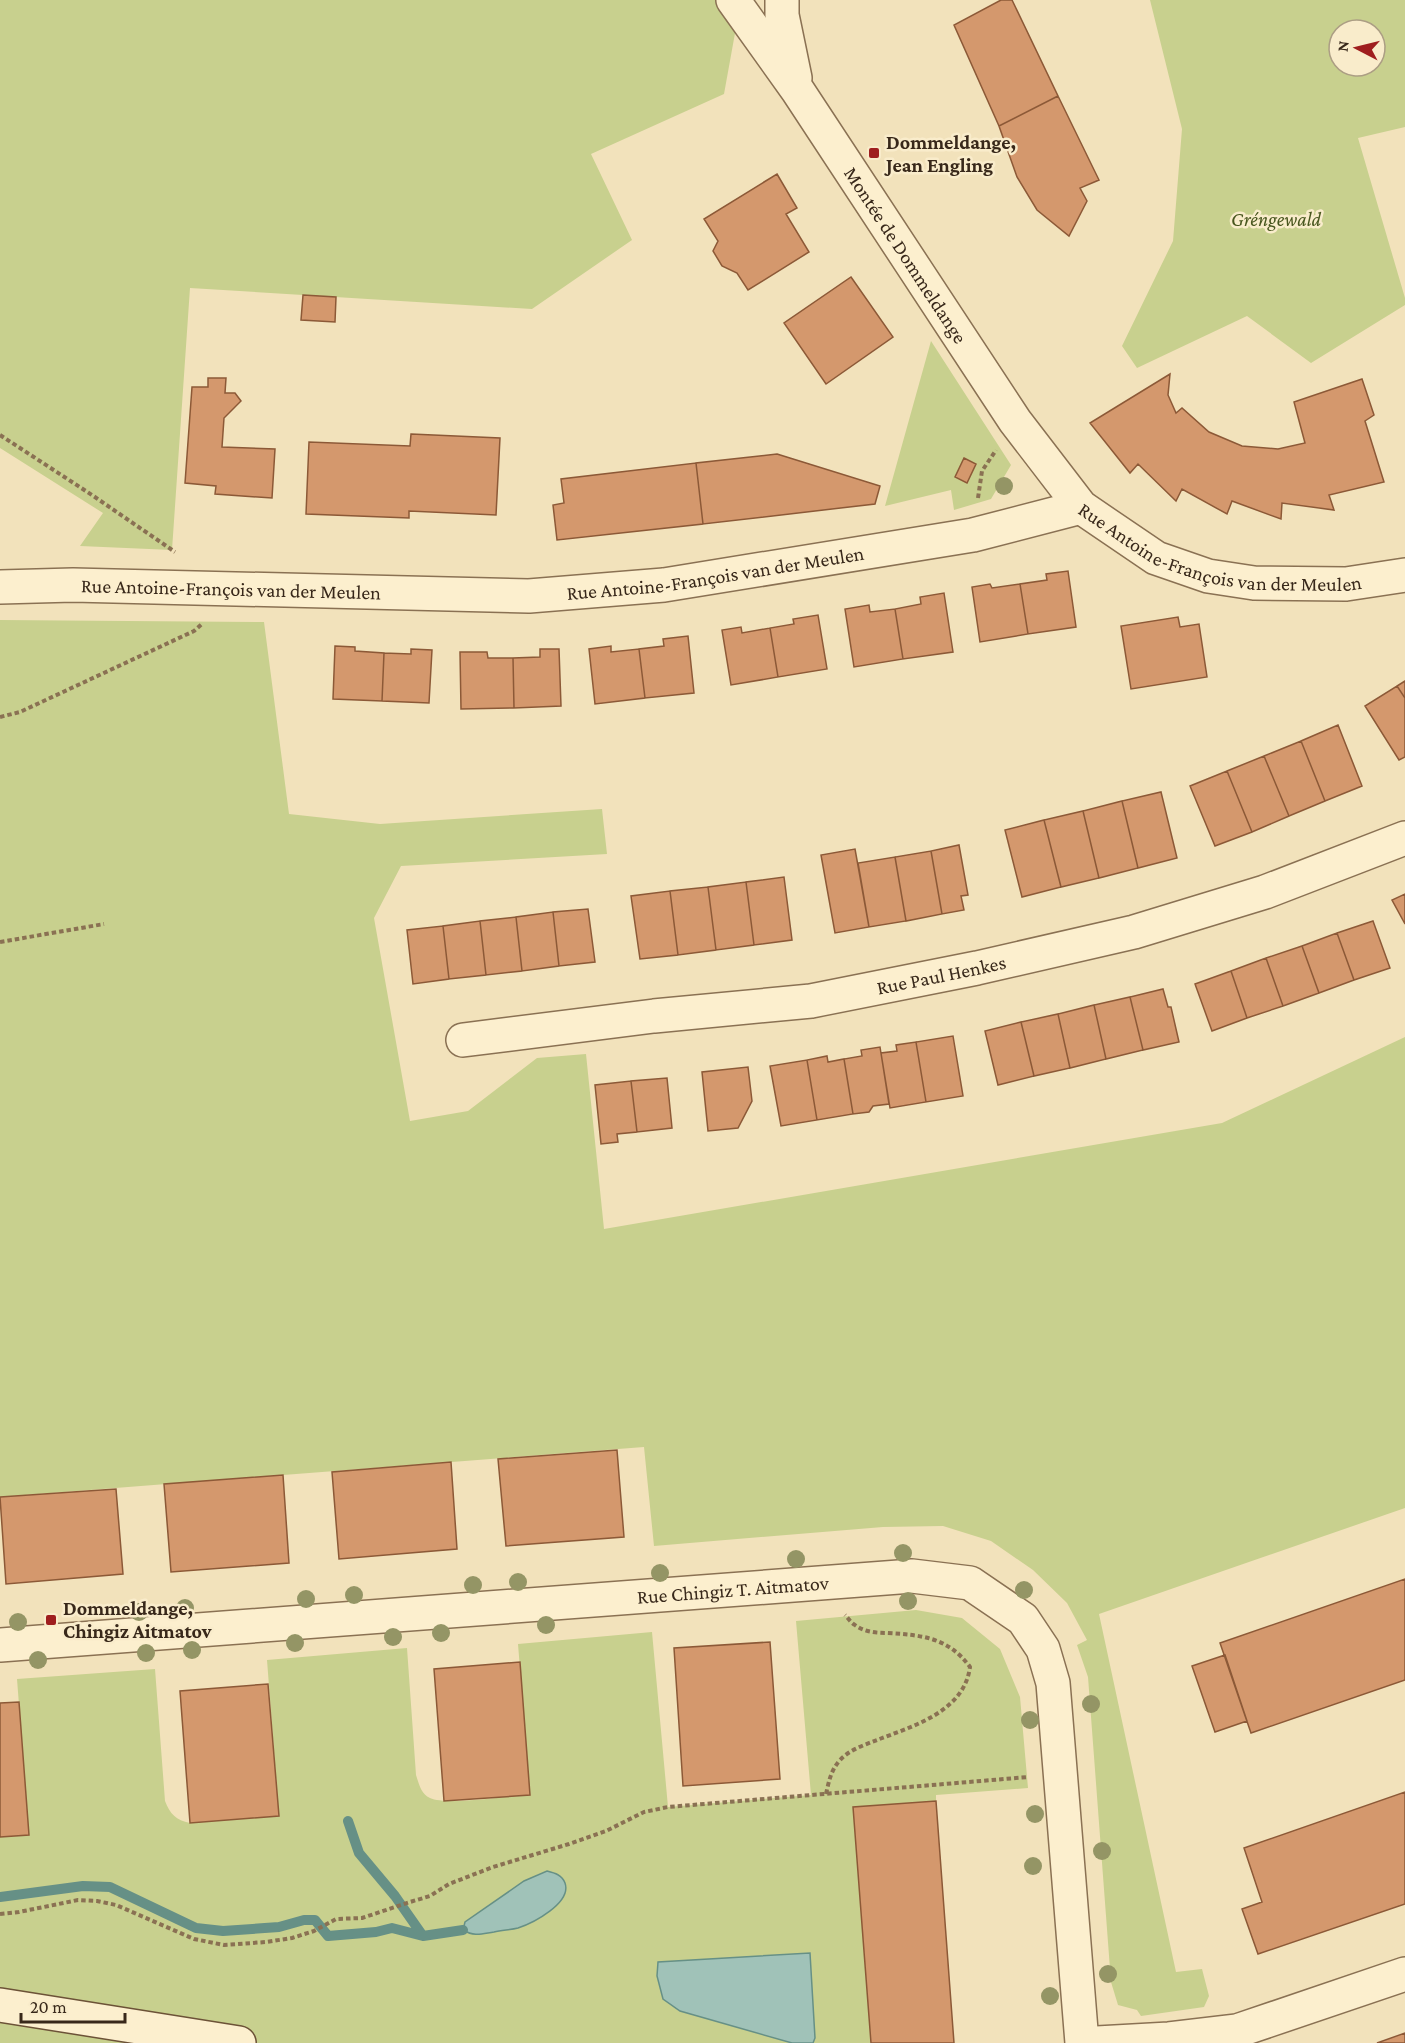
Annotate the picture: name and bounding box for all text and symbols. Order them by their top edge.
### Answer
north arrow [1327,18,1387,78]
text: N [1334,40,1352,53]
place label: Dommeldange, Jean Engling [884,131,1016,176]
marker: Dommeldange, Jean Engling [867,146,881,160]
street label: Montée de Dommeldange [840,163,972,347]
park label: Gréngewald [1231,208,1322,231]
street label: Rue Antoine-François van der Meulen [1075,498,1363,595]
street label: Rue Antoine-François van der Meulen [566,542,866,604]
street label: Rue Antoine-François van der Meulen [81,574,381,603]
street label: Rue Paul Henkes [875,951,1008,999]
street label: Rue Chingiz T. Aitmatov [636,1571,830,1608]
place label: Dommeldange, Chingiz Aitmatov [63,1597,212,1642]
marker: Dommeldange, Chingiz Aitmatov [44,1613,58,1627]
scale bar [21,1986,124,2024]
text: 20 m [30,1997,67,2017]

